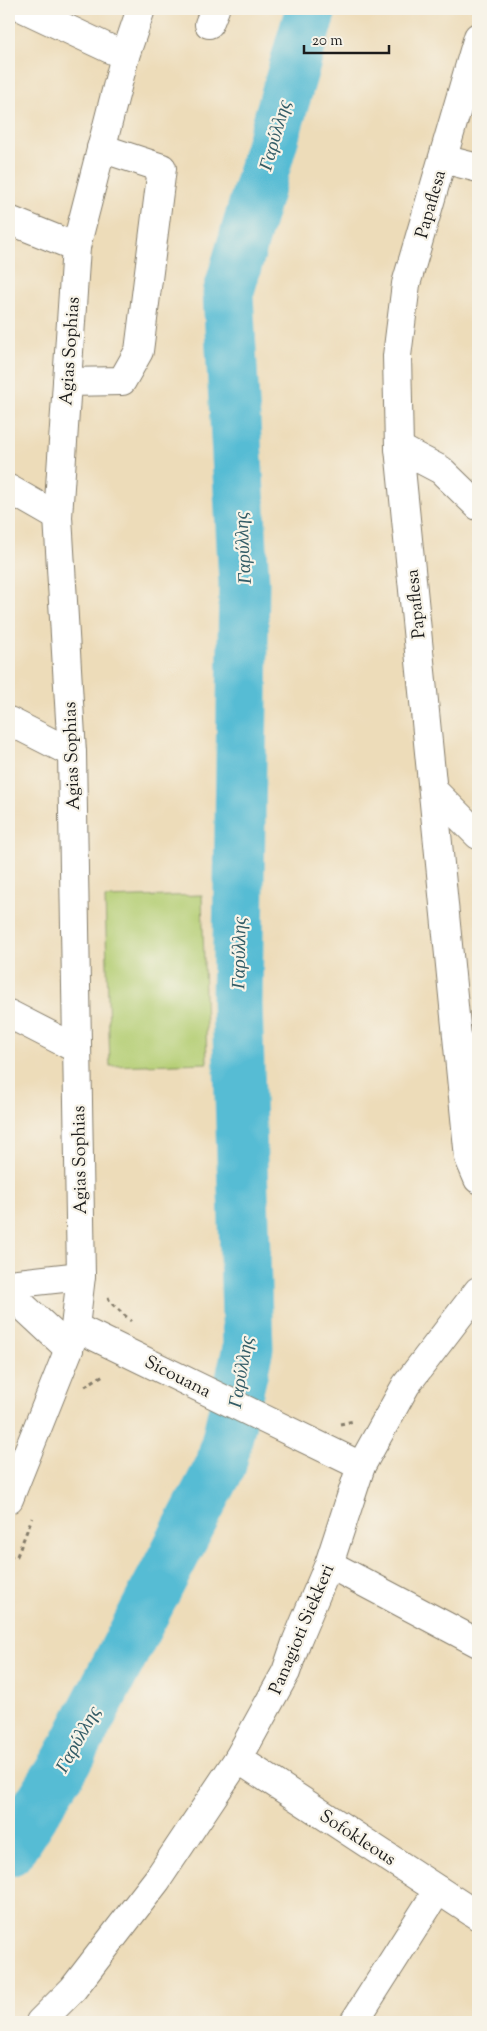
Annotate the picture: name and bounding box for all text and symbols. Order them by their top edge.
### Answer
scale bar [304,22,390,54]
text: 20 m [312,31,343,52]
water label: Γαρύλλης [253,97,299,175]
street label: Papaflesa [410,167,454,242]
street label: Agias Sophias [54,296,88,406]
water label: Γαρύλλης [229,511,260,586]
street label: Papaflesa [400,568,434,640]
street label: Agias Sophias [58,701,88,811]
water label: Γαρύλλης [226,916,255,990]
street label: Agias Sophias [67,1105,95,1215]
water label: Γαρύλλης [223,1334,262,1411]
street label: Sicouana [139,1350,215,1406]
street label: Panagioti Siekkeri [264,1561,342,1699]
water label: Γαρύλλης [49,1702,109,1779]
street label: Sofokleous [314,1804,400,1873]

